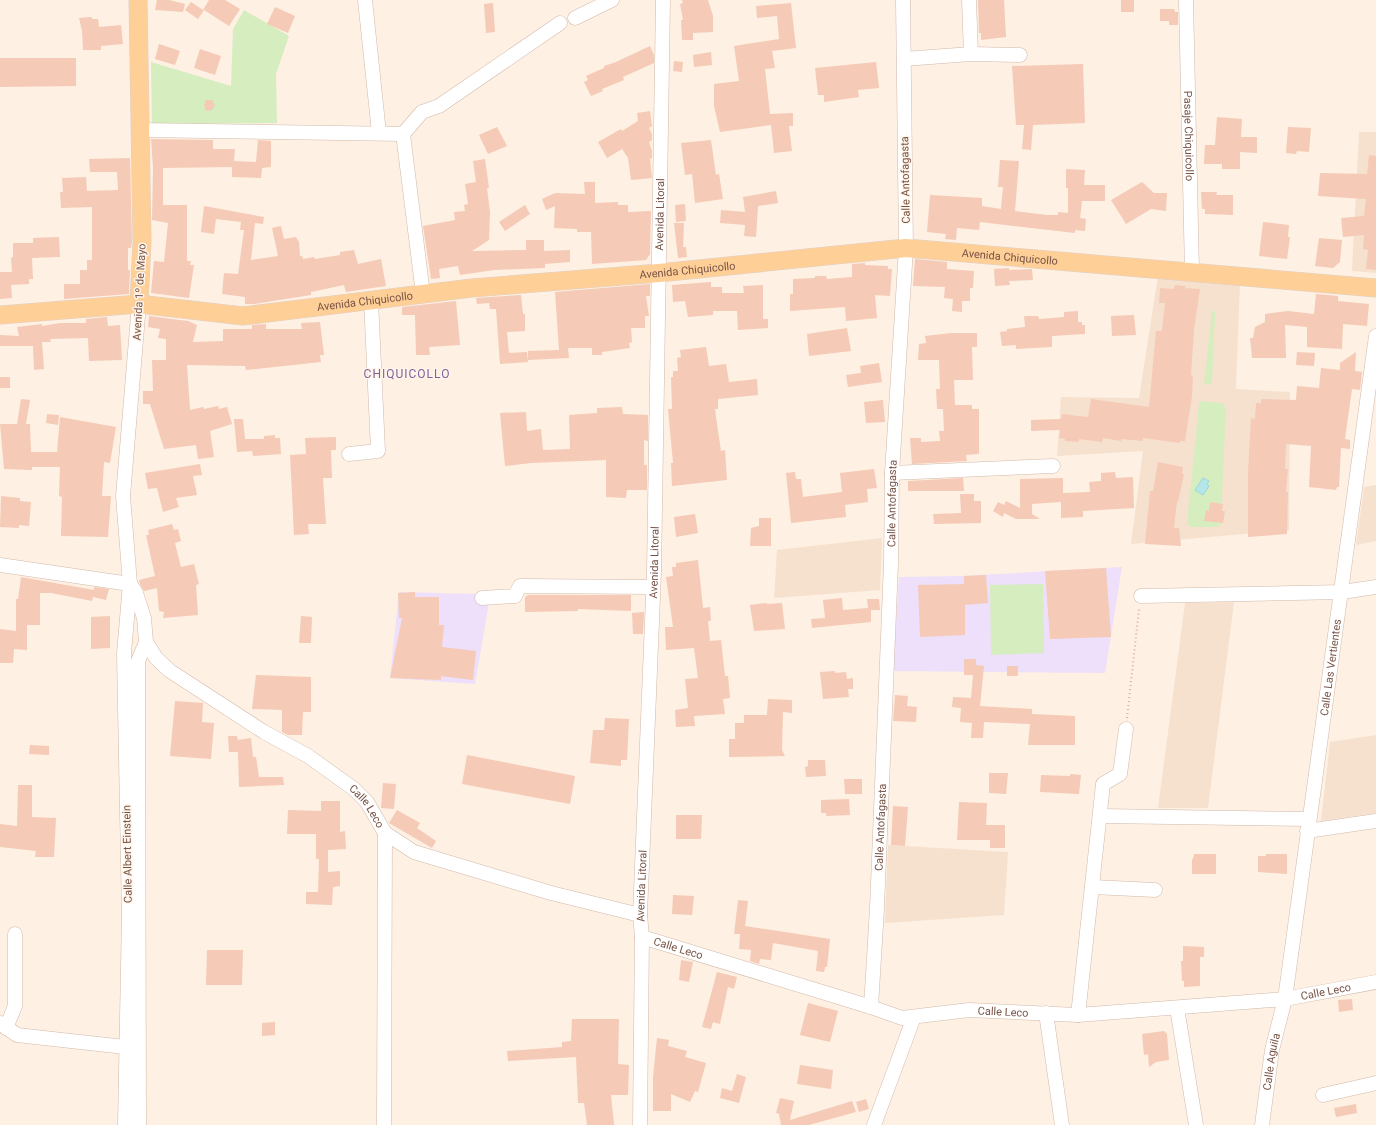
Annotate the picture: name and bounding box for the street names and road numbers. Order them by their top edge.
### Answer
street label: Pasaje Chiquicollo [1181,91,1196,181]
street label: Calle Antofagasta [898,136,913,224]
street label: Avenida Litoral [653,178,667,251]
street label: Avenida 1º de Mayo [130,243,149,341]
street label: Avenida Chiquicollo [961,247,1058,268]
street label: Avenida Chiquicollo [639,259,736,282]
street label: Avenida Chiquicollo [316,289,414,314]
street label: Calle Antofagasta [885,459,900,547]
street label: Avenida Litoral [647,526,662,599]
street label: Calle Las Vertientes [1318,618,1344,717]
street label: Calle Leco [347,782,387,830]
street label: Calle Antofagasta [873,783,889,871]
street label: Calle Albert Einstein [120,805,135,903]
street label: Avenida Litoral [634,850,650,923]
street label: Calle Leco [652,935,704,962]
street label: Calle Leco [1300,981,1352,1003]
street label: Calle Leco [977,1004,1029,1020]
street label: Calle Aguila [1261,1032,1283,1091]

